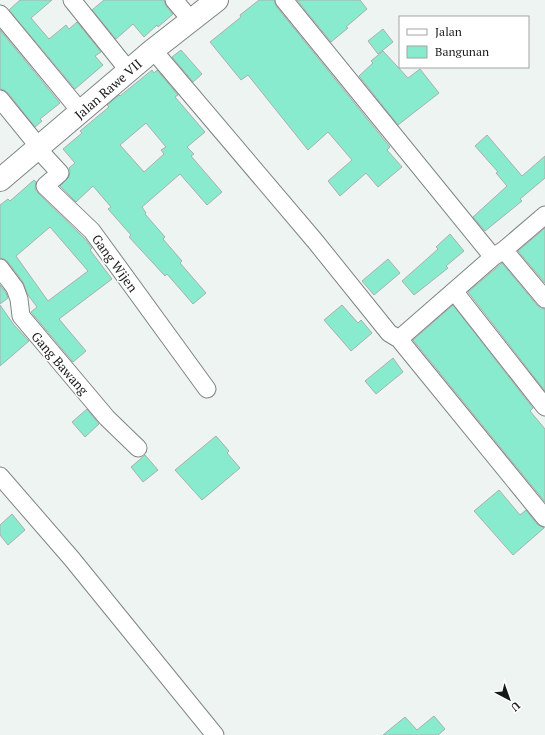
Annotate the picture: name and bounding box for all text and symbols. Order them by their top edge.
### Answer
legend [399,16,529,68]
text: Jalan [435,24,462,39]
text: Bangunan [435,44,489,59]
street label: Jalan Rawe VII [70,55,146,123]
street label: Gang Wijen [88,230,142,296]
street label: Gang Bawang [27,328,93,399]
north arrow [489,679,529,719]
text: U [508,699,523,714]

